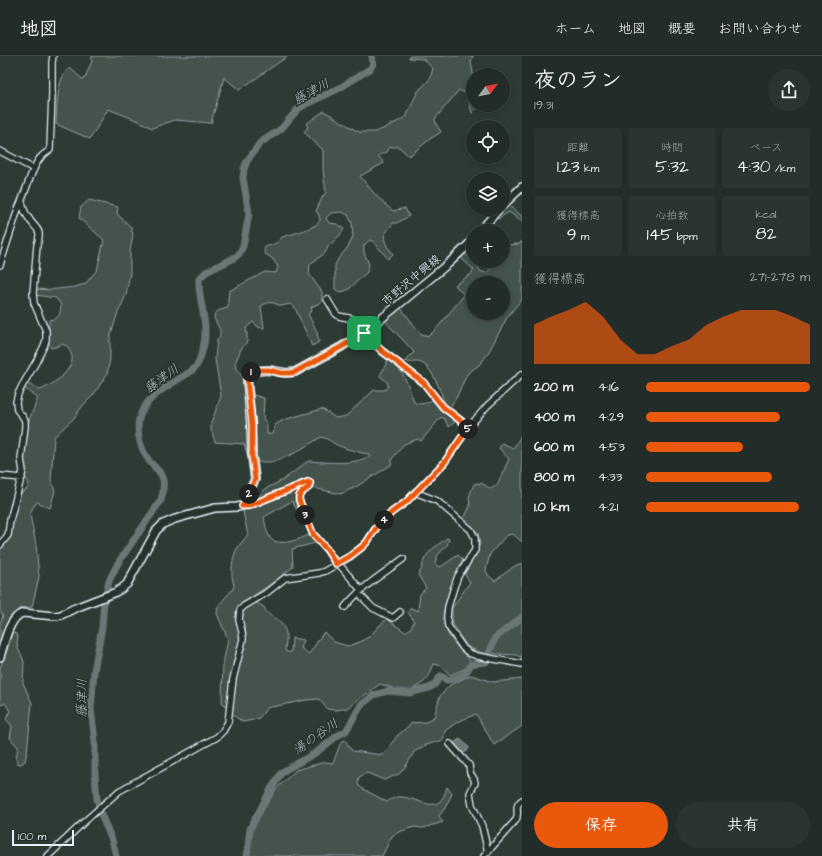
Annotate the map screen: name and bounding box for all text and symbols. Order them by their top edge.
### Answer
text: 地図 [20,16,58,43]
text: ホーム [555,19,596,39]
text: 地図 [618,19,646,39]
text: 概要 [668,19,696,39]
text: お問い合わせ [718,19,802,39]
text: 夜のラン [534,65,622,96]
north arrow [466,68,510,112]
map controls [466,68,510,320]
button: share [768,69,810,111]
water label: 藤津川 [290,75,333,109]
text: 19:31 [534,96,554,114]
button: locate [466,120,510,164]
text: 距離 [567,140,589,155]
text: 時間 [661,140,683,155]
text: ペース [750,140,782,155]
text: 1.23 [557,155,580,179]
text: 5:32 [655,155,689,179]
text: 4:30 [737,155,771,179]
text: km [580,161,599,176]
text: /km [771,161,795,176]
button: layers [466,172,510,216]
text: kcal [755,207,777,222]
text: 獲得標高 [556,208,600,223]
text: 心拍数 [656,208,689,223]
text: 82 [756,222,776,246]
text: 9 [567,223,576,247]
text: 145 [646,223,672,247]
button: + [466,224,510,268]
text: m [576,229,589,244]
text: bpm [672,229,698,244]
street label: 市野沢中興線 [378,251,444,310]
text: 271–278 m [750,268,810,286]
text: 獲得標高 [534,270,586,288]
button: − [466,276,510,320]
pin [347,316,381,350]
icon: arrive [353,322,375,344]
water label: 藤津川 [141,360,183,398]
pin: 1 [241,362,261,382]
text: 1 [250,364,252,379]
text: 200 m [534,378,573,396]
text: 4:16 [598,378,619,396]
text: 400 m [534,408,575,426]
text: 4:29 [598,408,624,426]
pin: 5 [458,419,478,439]
text: 5 [464,421,472,436]
text: 600 m [534,438,574,456]
text: 4:53 [598,438,625,456]
text: 800 m [534,468,574,486]
text: 4:33 [598,468,622,486]
pin: 2 [239,484,259,504]
text: 2 [246,486,252,501]
text: 1.0 km [534,498,569,516]
text: 4:21 [598,498,618,516]
pin: 3 [295,505,315,525]
text: 3 [302,507,308,522]
pin: 4 [374,510,394,530]
text: 4 [380,512,388,527]
water label: 藤津川 [73,678,91,718]
water label: 湯の谷川 [289,715,342,759]
button: 保存 [534,802,668,848]
button: 共有 [676,802,810,848]
scale bar [12,828,74,847]
text: 100 m [18,829,46,844]

